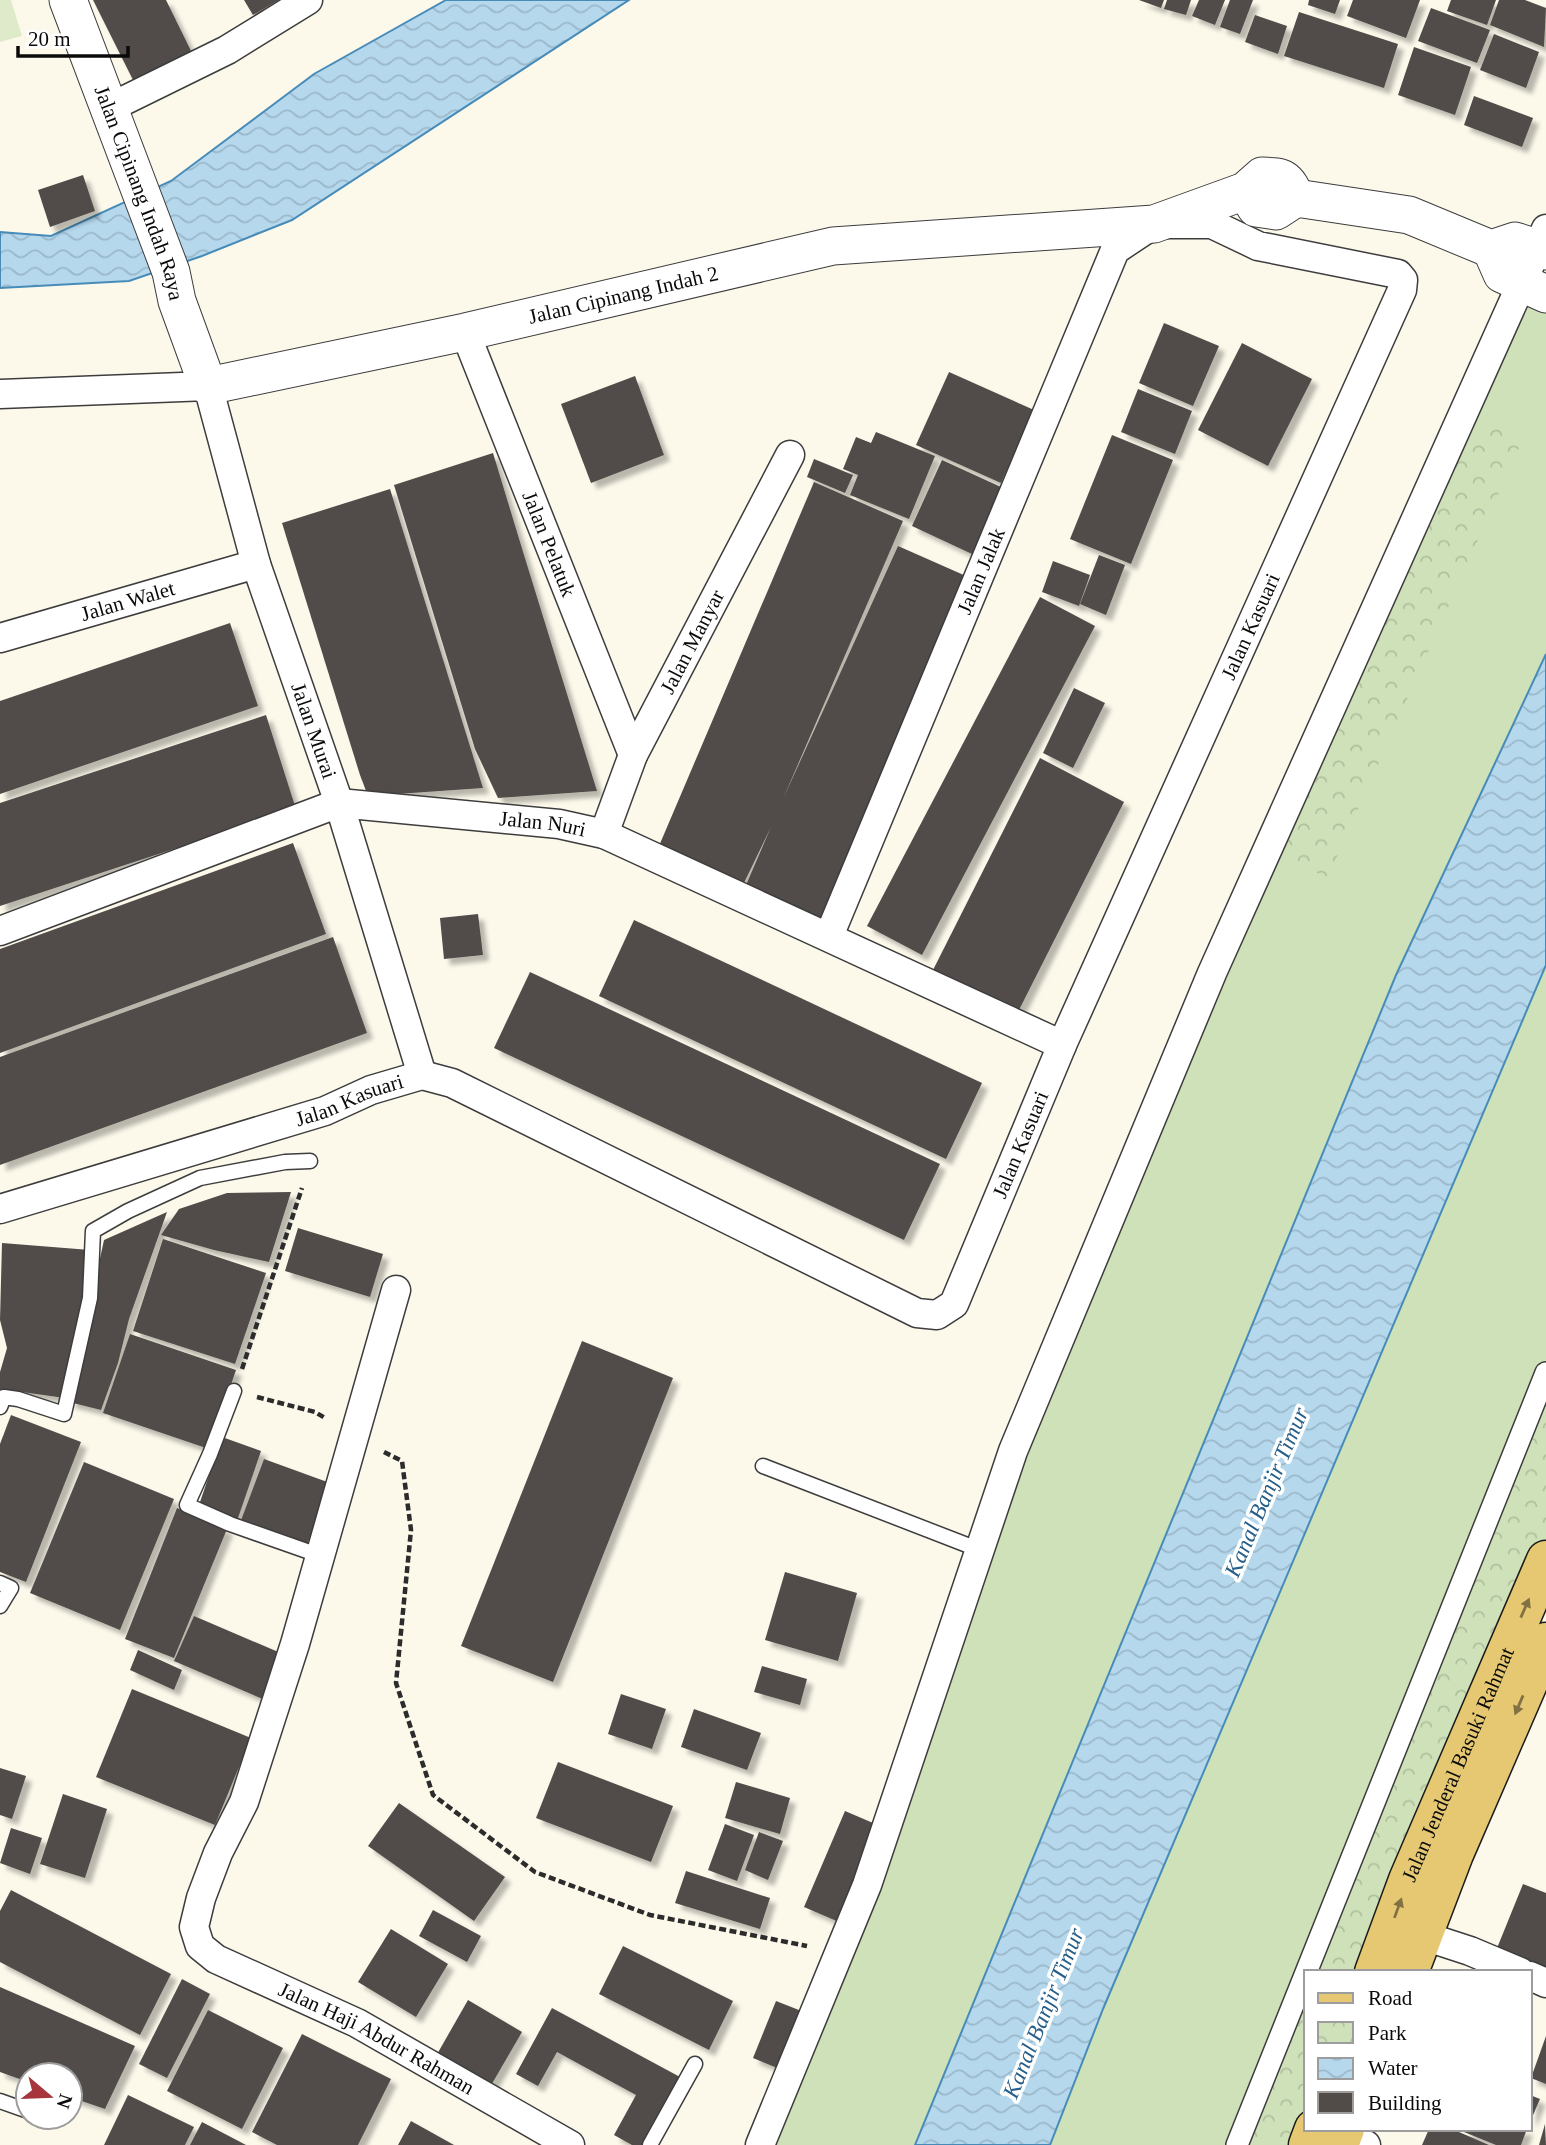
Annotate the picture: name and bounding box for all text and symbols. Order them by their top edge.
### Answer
scale bar [18,14,128,58]
text: 20 m [28,27,71,51]
street label: Jalan Cipinang Indah Raya [90,82,189,303]
street label: Jalan Cipinang Indah 2 [526,261,721,329]
street label: Jalan Pelatuk [517,488,581,601]
street label: Jalan Jalak [952,524,1010,618]
street label: Jalan Kasuari [1216,569,1285,683]
street label: Jalan Walet [78,576,178,626]
street label: Jalan Manyar [655,586,729,698]
street label: Jalan Murai [286,680,342,782]
street label: Jalan Nuri [498,806,588,842]
street label: Jalan Kasuari [292,1069,406,1131]
street label: Jalan Kasuari [987,1087,1053,1202]
water label: Kanal Banjir Timur [1219,1403,1314,1582]
one-way arrow [1519,1598,1531,1618]
street label: Jalan Jenderal Basuki Rahmat [1397,1643,1519,1885]
one-way arrow [1513,1694,1524,1715]
one-way arrow [1393,1897,1404,1918]
water label: Kanal Banjir Timur [998,1923,1089,2103]
legend [1304,1970,1532,2131]
street label: Jalan Haji Abdur Rahman [275,1977,479,2100]
text: Road [1368,1986,1413,2010]
text: Park [1368,2021,1407,2045]
text: Water [1368,2056,1418,2080]
north arrow [14,2061,84,2131]
text: N [52,2091,77,2112]
text: Building [1368,2091,1442,2115]

